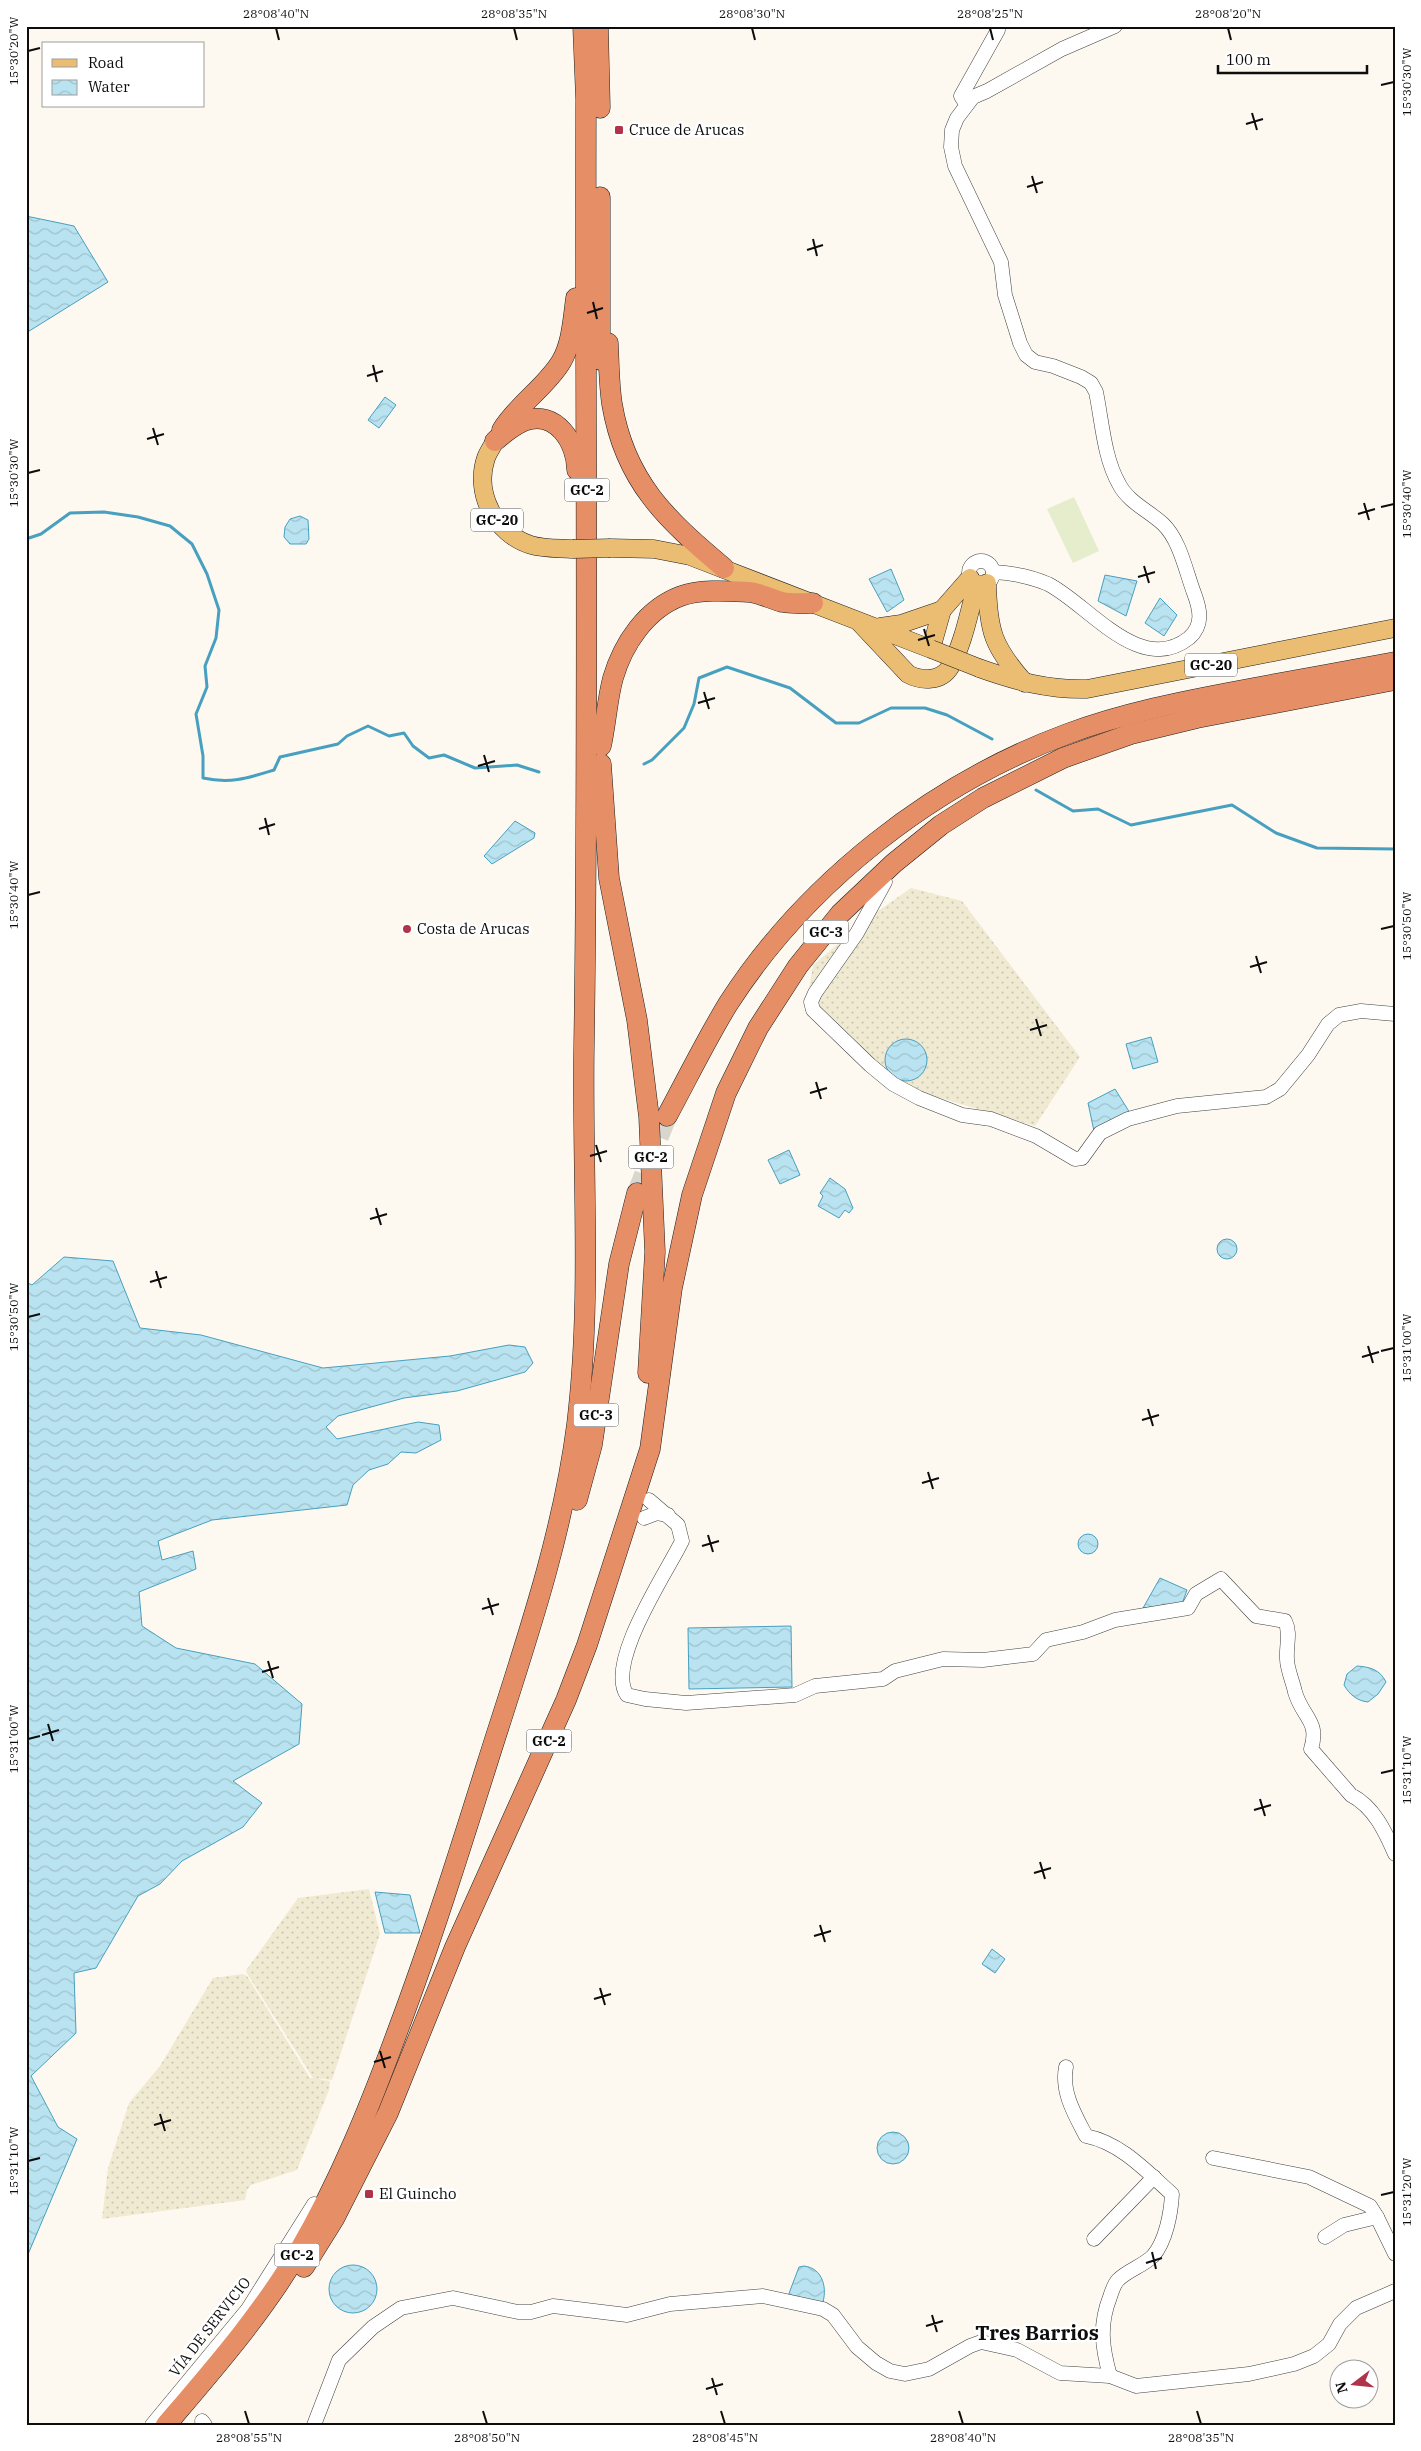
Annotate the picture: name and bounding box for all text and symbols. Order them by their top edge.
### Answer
text: 28°08'40"N [243,6,309,21]
text: 28°08'35"N [481,6,547,21]
text: 28°08'30"N [719,6,785,21]
text: 28°08'25"N [957,6,1023,21]
text: 28°08'20"N [1195,6,1261,21]
text: 15°30'20"W [6,16,21,85]
legend [42,42,205,108]
scale bar [1218,42,1367,74]
text: 15°30'30"W [1399,47,1414,116]
text: 100 m [1226,50,1271,69]
text: Road [88,53,124,72]
text: Water [88,77,130,96]
place label: Cruce de Arucas [629,120,744,139]
marker: Cruce de Arucas [613,124,625,136]
text: 15°30'30"W [6,438,21,507]
text: 15°30'40"W [1399,469,1414,538]
road number: GC-2 [564,478,610,502]
road number: GC-20 [471,508,523,532]
road number: GC-20 [1185,654,1237,676]
text: 15°30'40"W [6,860,21,929]
text: 15°30'50"W [1399,891,1414,960]
place label: Costa de Arucas [417,919,530,938]
road number: GC-3 [804,920,848,944]
marker: Costa de Arucas [401,923,413,935]
road number: GC-2 [628,1146,674,1168]
text: 15°30'50"W [6,1282,21,1351]
text: 15°31'00"W [1399,1313,1414,1382]
road number: GC-3 [574,1404,618,1426]
text: 15°31'00"W [6,1704,21,1773]
road number: GC-2 [526,1730,572,1752]
text: 15°31'10"W [1399,1735,1414,1804]
text: 15°31'10"W [6,2126,21,2195]
text: 15°31'20"W [1399,2157,1414,2226]
place label: El Guincho [379,2184,457,2203]
marker: El Guincho [363,2188,375,2200]
road number: GC-2 [274,2244,320,2266]
street label: VÍA DE SERVICIO [165,2273,255,2380]
district label: Tres Barrios [975,2319,1099,2346]
north arrow [1328,2358,1378,2408]
text: N [1331,2380,1352,2395]
text: 28°08'55"N [216,2430,282,2445]
text: 28°08'50"N [454,2430,520,2445]
text: 28°08'45"N [692,2430,758,2445]
text: 28°08'40"N [930,2430,996,2445]
text: 28°08'35"N [1168,2430,1234,2445]

